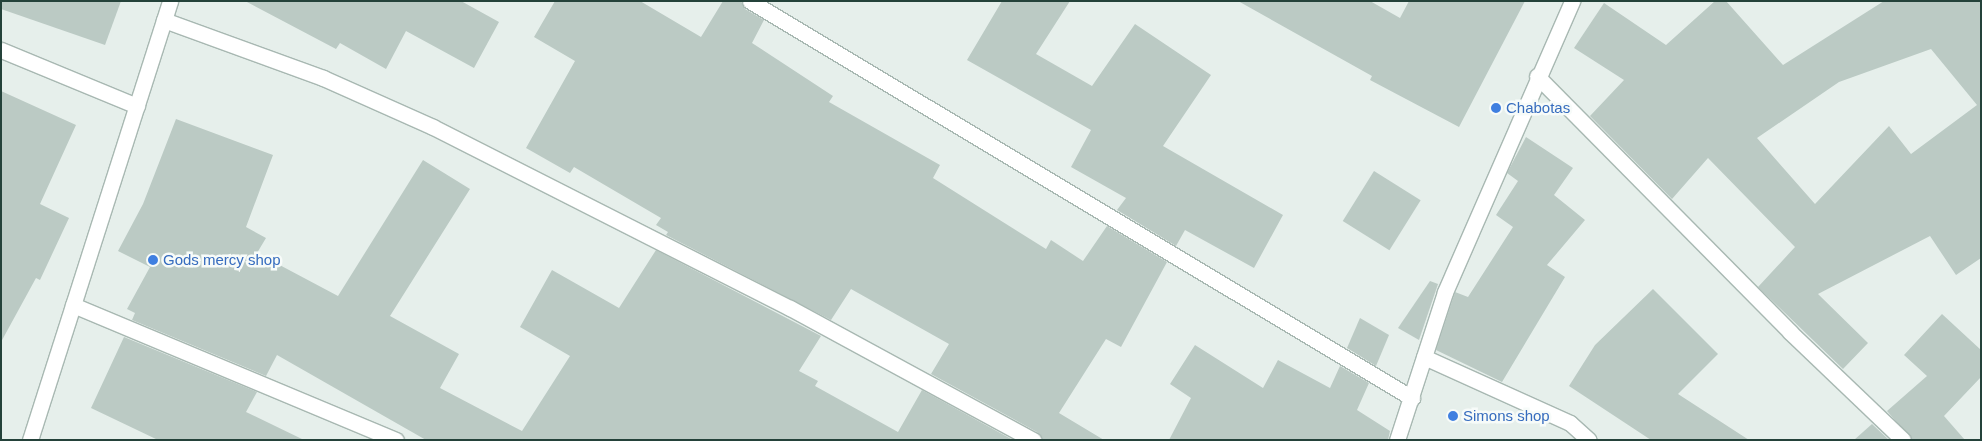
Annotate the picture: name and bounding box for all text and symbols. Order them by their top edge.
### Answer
place label: Chabotas [1506,99,1570,117]
marker: Chabotas [1490,102,1502,114]
place label: Gods mercy shop [163,251,281,269]
marker: Gods mercy shop [147,254,159,266]
place label: Simons shop [1463,407,1550,425]
marker: Simons shop [1447,410,1459,422]

